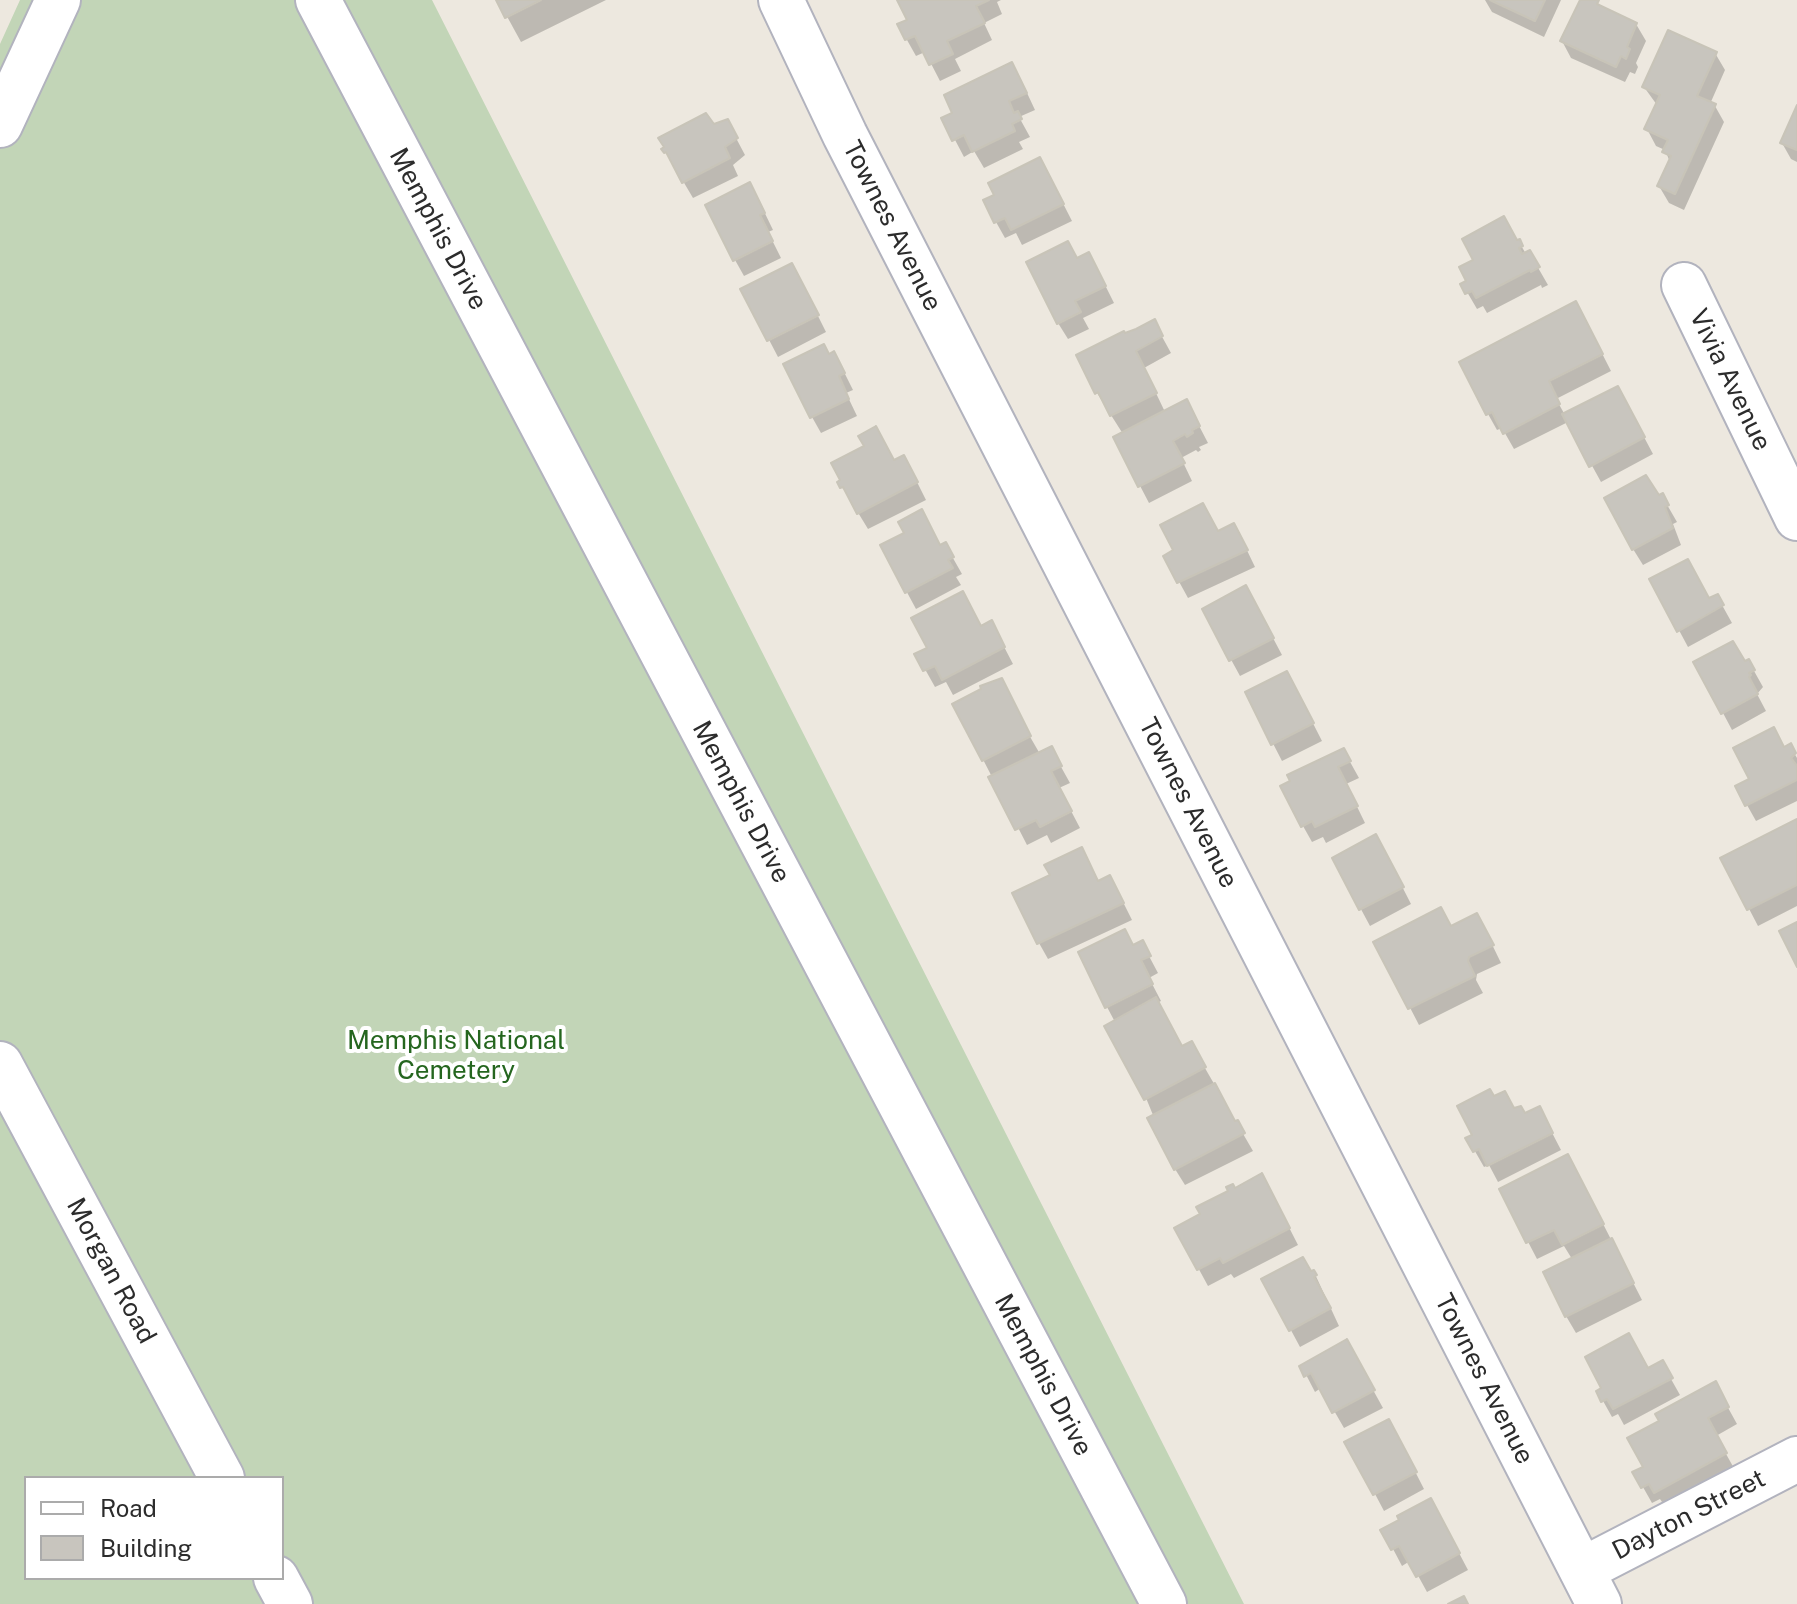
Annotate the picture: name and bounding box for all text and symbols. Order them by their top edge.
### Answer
street label: Townes Avenue [836,136,948,316]
street label: Memphis Drive [382,143,494,315]
street label: Vivia Avenue [1682,304,1778,456]
street label: Townes Avenue [1132,713,1244,893]
street label: Memphis Drive [685,716,797,888]
park label: Memphis National Cemetery [347,1025,565,1086]
street label: Morgan Road [60,1193,162,1349]
street label: Memphis Drive [987,1289,1099,1461]
street label: Townes Avenue [1428,1289,1540,1469]
street label: Dayton Street [1607,1463,1771,1567]
legend [24,1476,284,1580]
text: Road [100,1494,157,1522]
text: Building [100,1534,192,1562]

